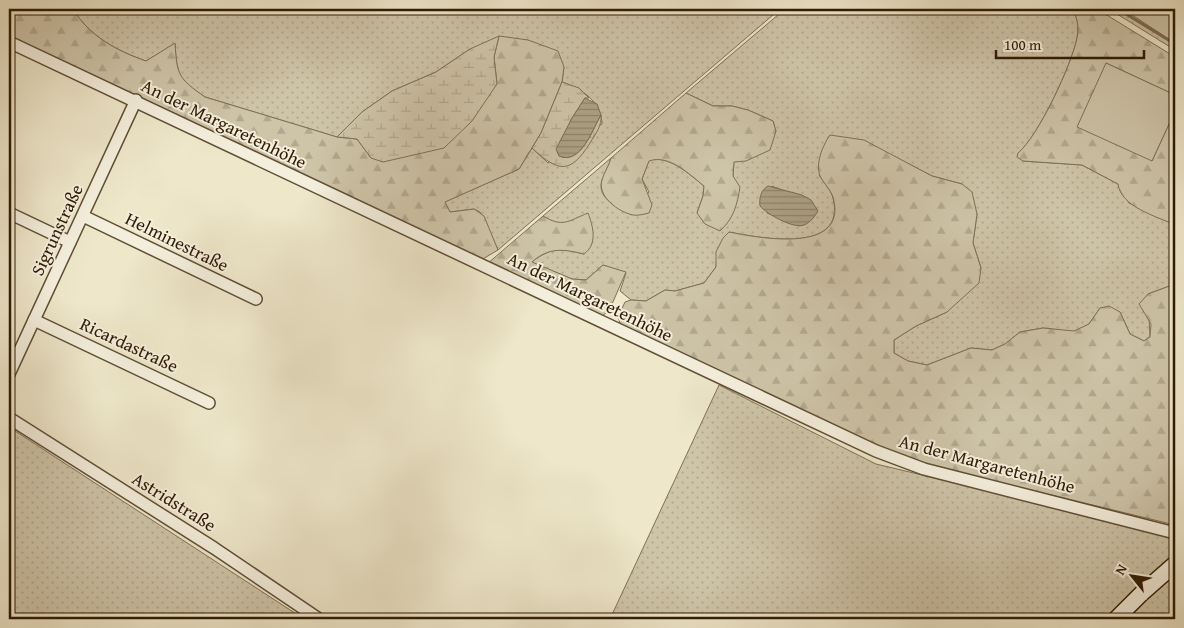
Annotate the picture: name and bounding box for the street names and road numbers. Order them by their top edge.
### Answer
street label: An der Margaretenhöhe [137,72,311,175]
street label: Sigrunstraße [24,180,90,280]
street label: Helminestraße [121,205,233,278]
street label: An der Margaretenhöhe [503,245,677,348]
street label: Ricardastraße [76,310,183,379]
street label: An der Margaretenhöhe [896,427,1078,500]
street label: Astridstraße [127,465,222,538]

